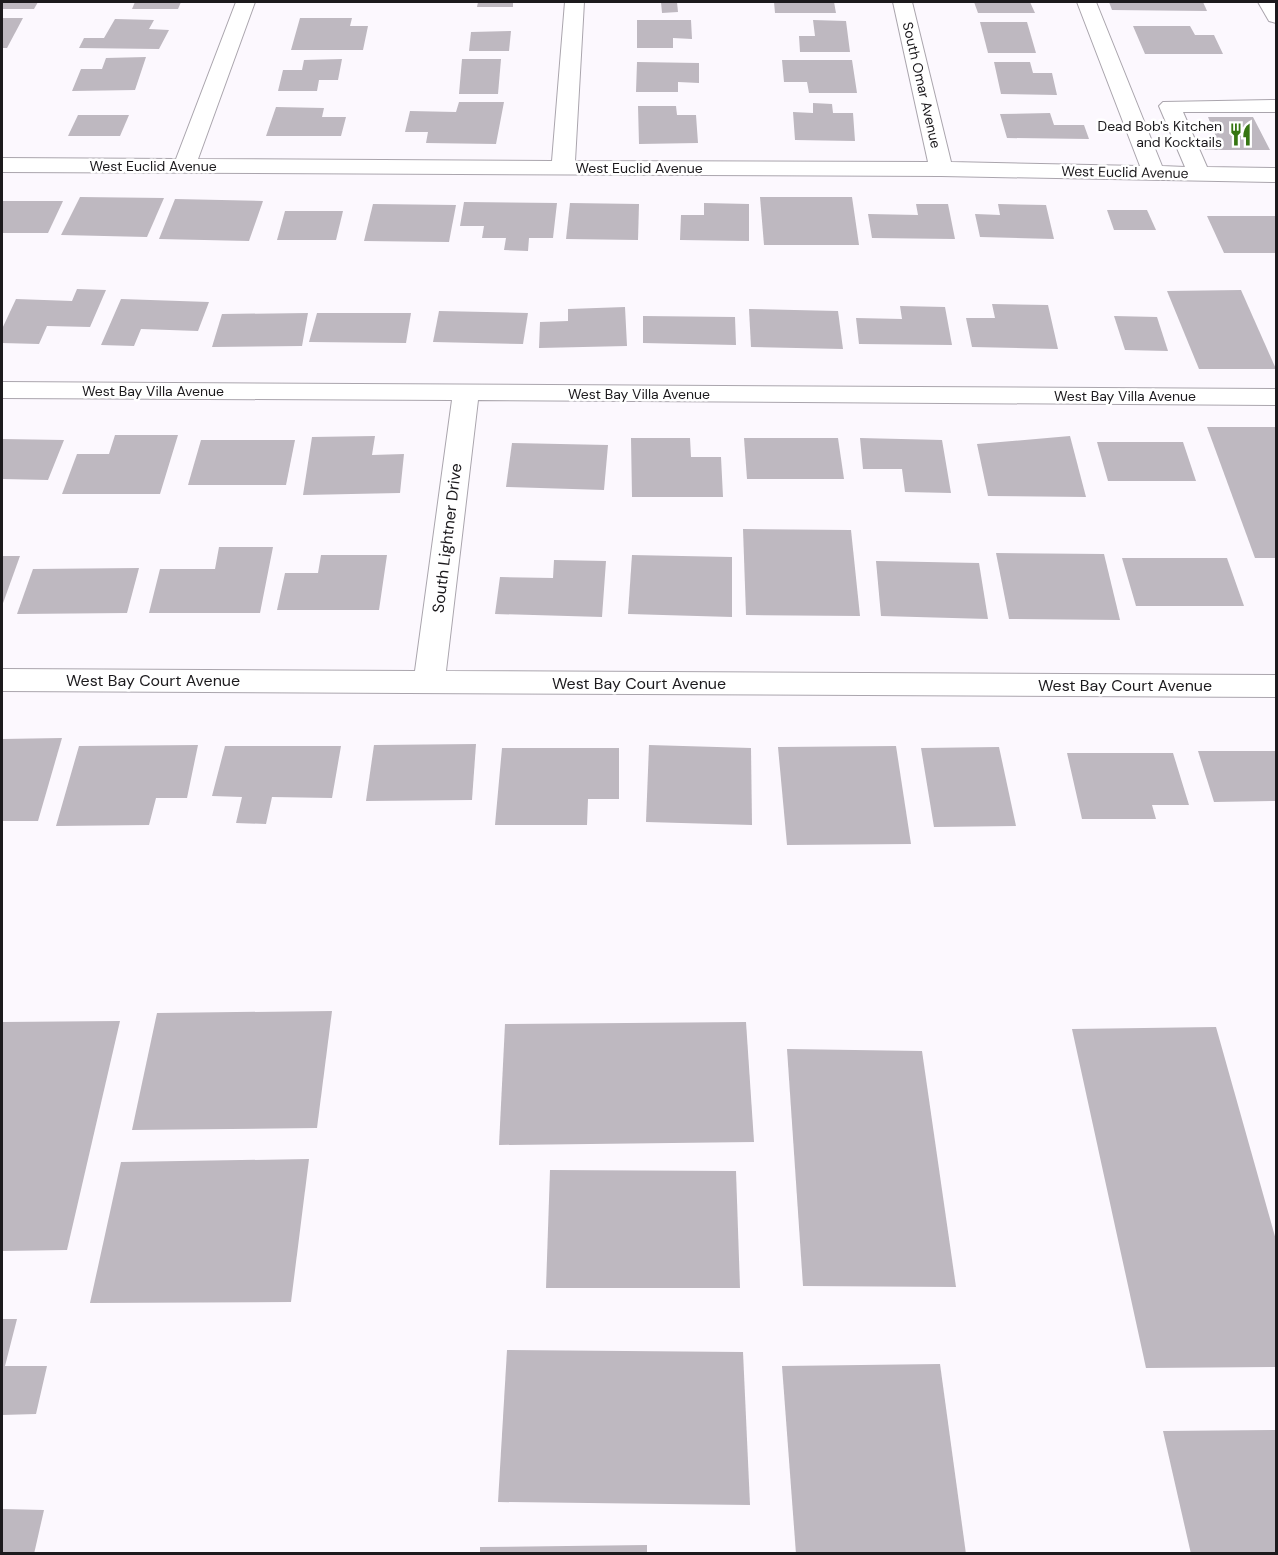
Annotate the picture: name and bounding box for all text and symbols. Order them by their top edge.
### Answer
street label: South Omar Avenue [899,20,945,150]
place label: Dead Bob's Kitchen and Kocktails [1098,117,1222,151]
restaurant icon: Dead Bob's Kitchen and Kocktails [1227,121,1253,147]
street label: West Euclid Avenue [89,157,217,175]
street label: West Euclid Avenue [575,159,703,177]
street label: West Euclid Avenue [1061,162,1189,182]
street label: West Bay Villa Avenue [82,382,224,400]
street label: West Bay Villa Avenue [568,385,710,403]
street label: West Bay Villa Avenue [1054,387,1196,405]
street label: South Lightner Drive [427,462,467,614]
street label: West Bay Court Avenue [66,670,240,691]
street label: West Bay Court Avenue [552,673,726,694]
street label: West Bay Court Avenue [1038,675,1212,696]

